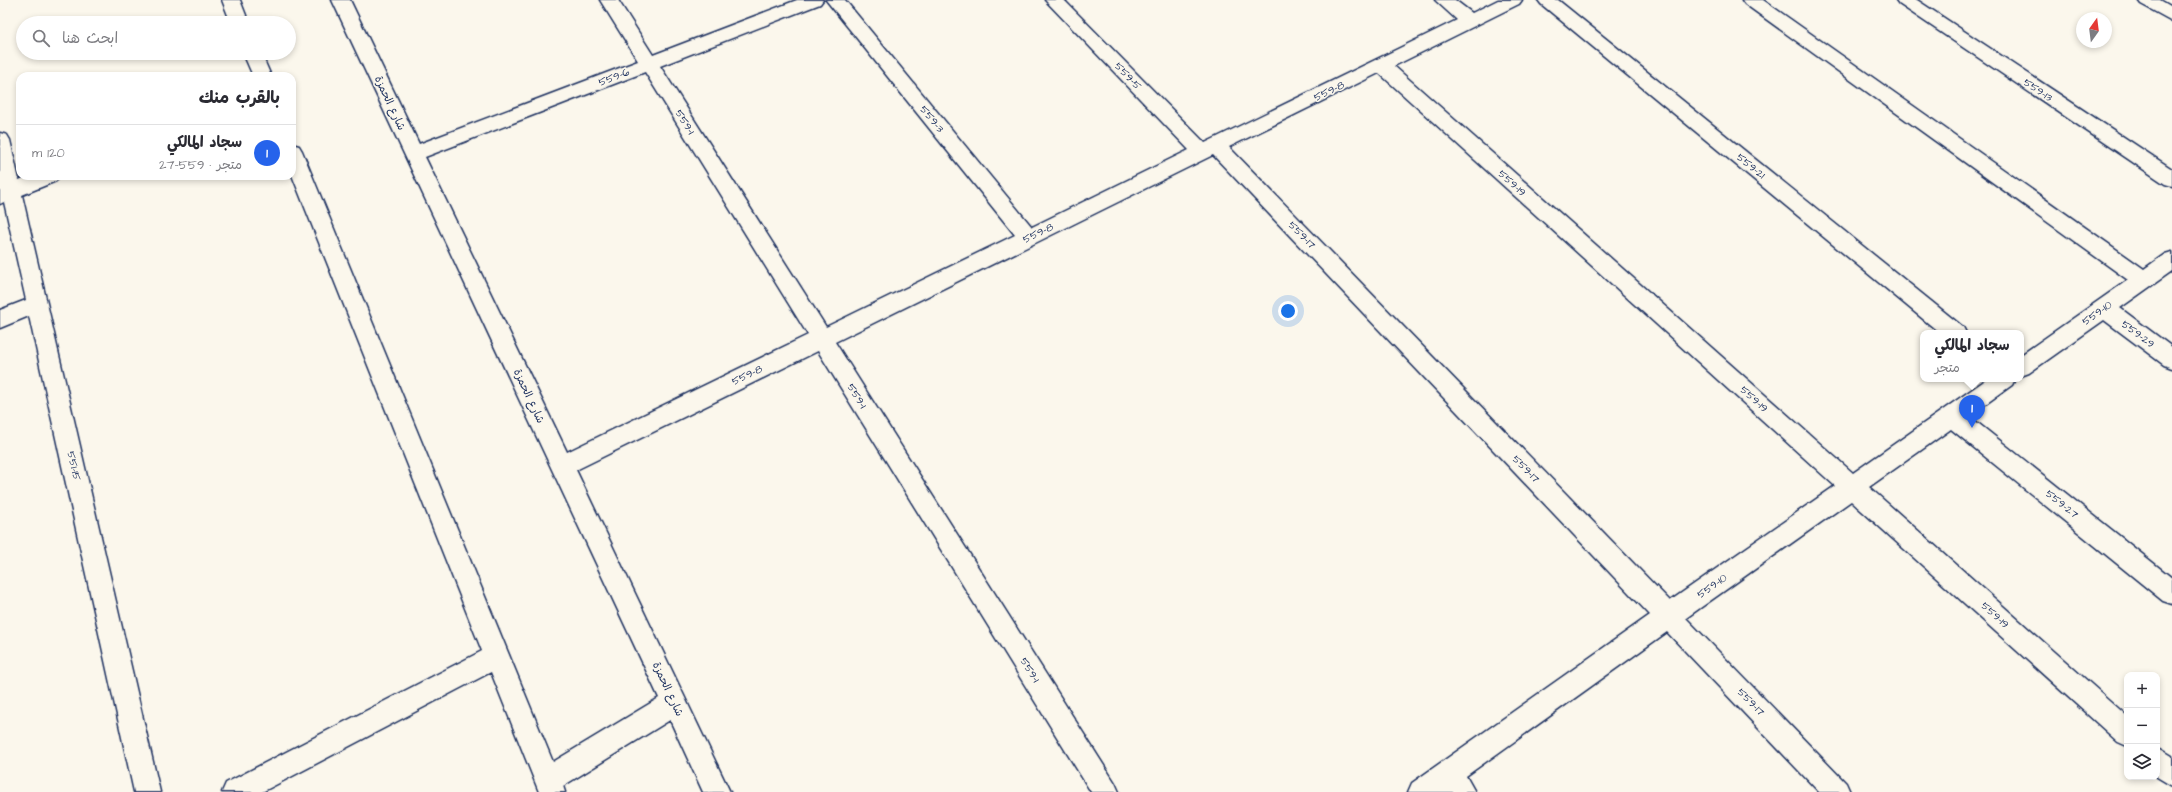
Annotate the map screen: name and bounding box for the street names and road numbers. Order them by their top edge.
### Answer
street label: 559-5 [1111,59,1145,93]
street label: 559-6 [596,64,632,90]
street label: شارع الحمزة [370,73,409,133]
street label: 559-13 [2020,75,2056,105]
street label: 559-8 [1311,77,1347,105]
street label: 559-3 [916,102,948,136]
street label: 559-1 [672,107,699,138]
street label: 559-21 [1733,150,1769,183]
street label: 559-19 [1495,166,1529,200]
street label: 559-17 [1285,218,1319,252]
street label: 559-8 [1020,219,1056,247]
street label: 559-10 [2079,297,2115,329]
street label: 559-29 [2118,317,2158,351]
street label: 559-8 [729,361,765,389]
street label: شارع الحمزة [509,366,548,426]
street label: 559-1 [844,381,871,412]
street label: 559-19 [1737,382,1771,416]
street label: 551-15 [63,450,85,482]
street label: 559-17 [1509,452,1543,486]
street label: 559-27 [2042,486,2082,522]
street label: 559-10 [1694,570,1730,602]
street label: 559-19 [1978,598,2012,632]
street label: 559-1 [1017,655,1044,686]
street label: شارع الحمزة [648,659,687,719]
street label: 559-17 [1734,685,1768,719]

